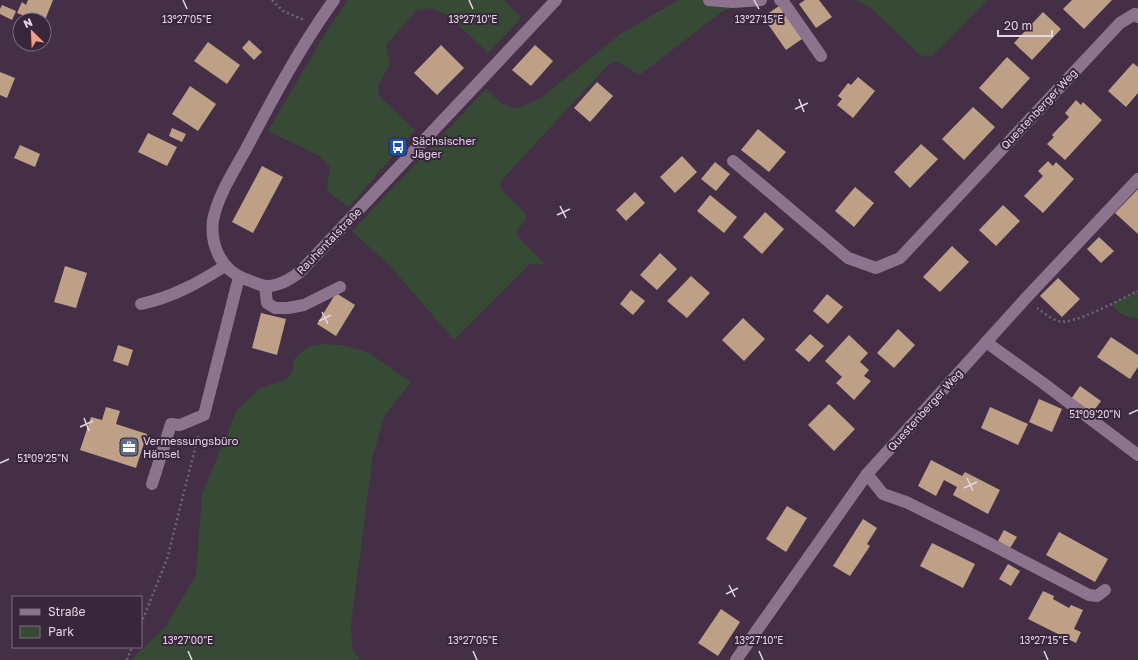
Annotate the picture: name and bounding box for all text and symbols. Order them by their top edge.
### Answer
north arrow [12,12,52,52]
scale bar [998,12,1052,38]
text: 13°27'05"E [162,13,212,25]
text: 13°27'10"E [449,13,497,25]
text: 13°27'15"E [735,13,783,25]
text: N [21,15,34,30]
text: 20 m [1004,18,1032,33]
street label: Questenberger Weg [998,66,1079,152]
place label: Sächsischer Jäger [412,134,477,160]
bus stop icon: Sächsischer Jäger [387,136,409,158]
street label: Rauhentalstraße [294,205,364,277]
street label: Questenberger Weg [885,366,965,453]
text: 51°09'20"N [1069,408,1121,420]
place label: Vermessungsbüro Hänsel [143,434,239,460]
office icon: Vermessungsbüro Hänsel [118,436,140,458]
text: 51°09'25"N [17,452,69,464]
legend [12,596,142,648]
text: Straße [48,604,86,619]
text: Park [48,624,74,639]
text: 13°27'00"E [163,634,213,646]
text: 13°27'05"E [448,634,498,646]
text: 13°27'10"E [735,634,783,646]
text: 13°27'15"E [1020,634,1068,646]

